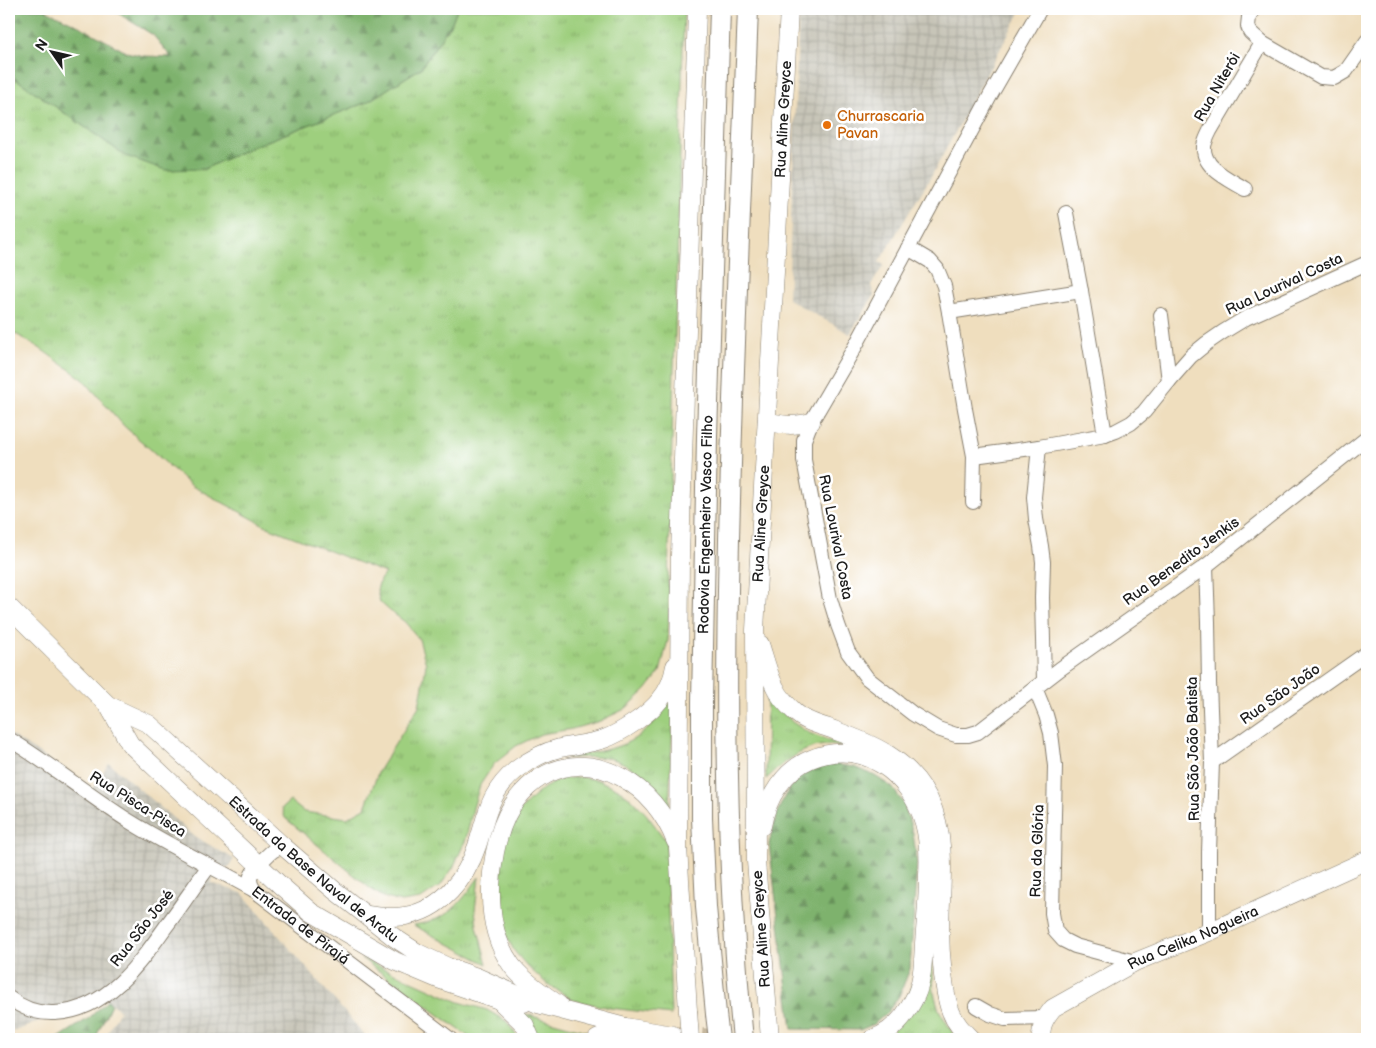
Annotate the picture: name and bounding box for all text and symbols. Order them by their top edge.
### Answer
north arrow [28,28,78,78]
text: N [32,36,52,54]
street label: Rua Niterói [1190,49,1245,125]
street label: Rua Aline Greyce [771,60,796,179]
place label: Churrascaria Pavan [837,107,925,143]
marker: Churrascaria Pavan [821,119,833,131]
street label: Rua Lourival Costa [1223,249,1346,320]
street label: Rodovia Engenheiro Vasco Filho [694,415,718,634]
street label: Rua Aline Greyce [749,464,774,583]
street label: Rua Lourival Costa [814,473,857,601]
street label: Rua Benedito Jenkis [1119,512,1244,610]
street label: Rua São João [1236,660,1324,729]
street label: Rua São João Batista [1183,676,1204,822]
street label: Rua Pisca-Pisca [86,767,190,842]
street label: Estrada da Base Naval de Aratu [224,792,402,947]
street label: Rua da Glória [1026,804,1049,898]
street label: Rua Aline Greyce [748,870,775,988]
street label: Entrada de Pirajá [247,882,353,969]
street label: Rua São José [106,886,179,971]
street label: Rua Celika Nogueira [1124,902,1262,974]

